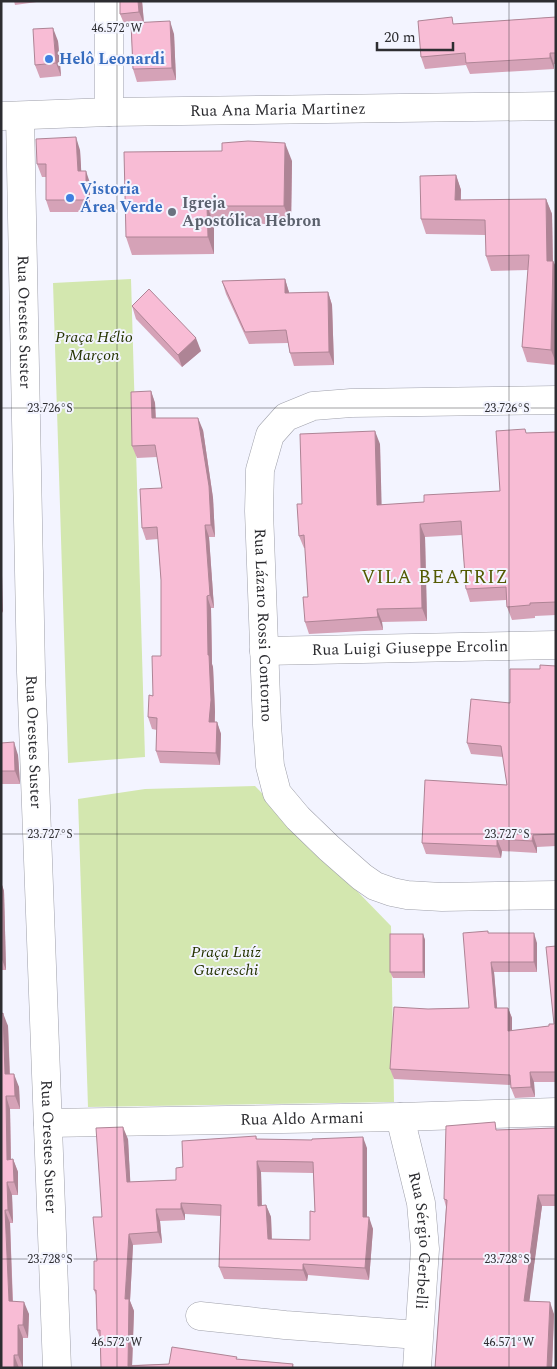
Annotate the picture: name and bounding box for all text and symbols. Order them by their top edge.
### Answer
text: 46.572°W [92,19,143,38]
scale bar [377,20,453,52]
text: 20 m [384,26,416,49]
place label: Helô Leonardi [59,47,165,71]
marker: Helô Leonardi [43,53,55,65]
street label: Rua Ana Maria Martinez [190,97,366,123]
place label: Vistoria Área Verde [80,177,163,219]
place label: Igreja Apostólica Hebron [182,191,321,233]
marker: Vistoria Área Verde [64,192,76,204]
marker: Igreja Apostólica Hebron [166,206,178,218]
street label: Rua Orestes Suster [11,255,37,389]
park label: Praça Hélio Marçon [55,325,133,367]
text: 23.726°S [27,399,73,418]
text: 23.726°S [484,399,530,418]
street label: Rua Lázaro Rossi Contorno [248,528,279,722]
district label: VILA BEATRIZ [361,563,509,592]
street label: Rua Luigi Giuseppe Ercolin [312,634,508,662]
street label: Rua Orestes Suster [19,675,48,809]
text: 23.727°S [27,825,73,844]
text: 23.727°S [484,825,530,844]
park label: Praça Luíz Guereschi [191,940,261,982]
street label: Rua Orestes Suster [34,1079,63,1214]
street label: Rua Aldo Armani [240,1106,364,1132]
street label: Rua Sérgio Gerbelli [402,1169,437,1310]
text: 23.728°S [27,1250,73,1269]
text: 23.728°S [484,1250,530,1269]
text: 46.572°W [92,1333,143,1352]
text: 46.571°W [484,1333,535,1352]

